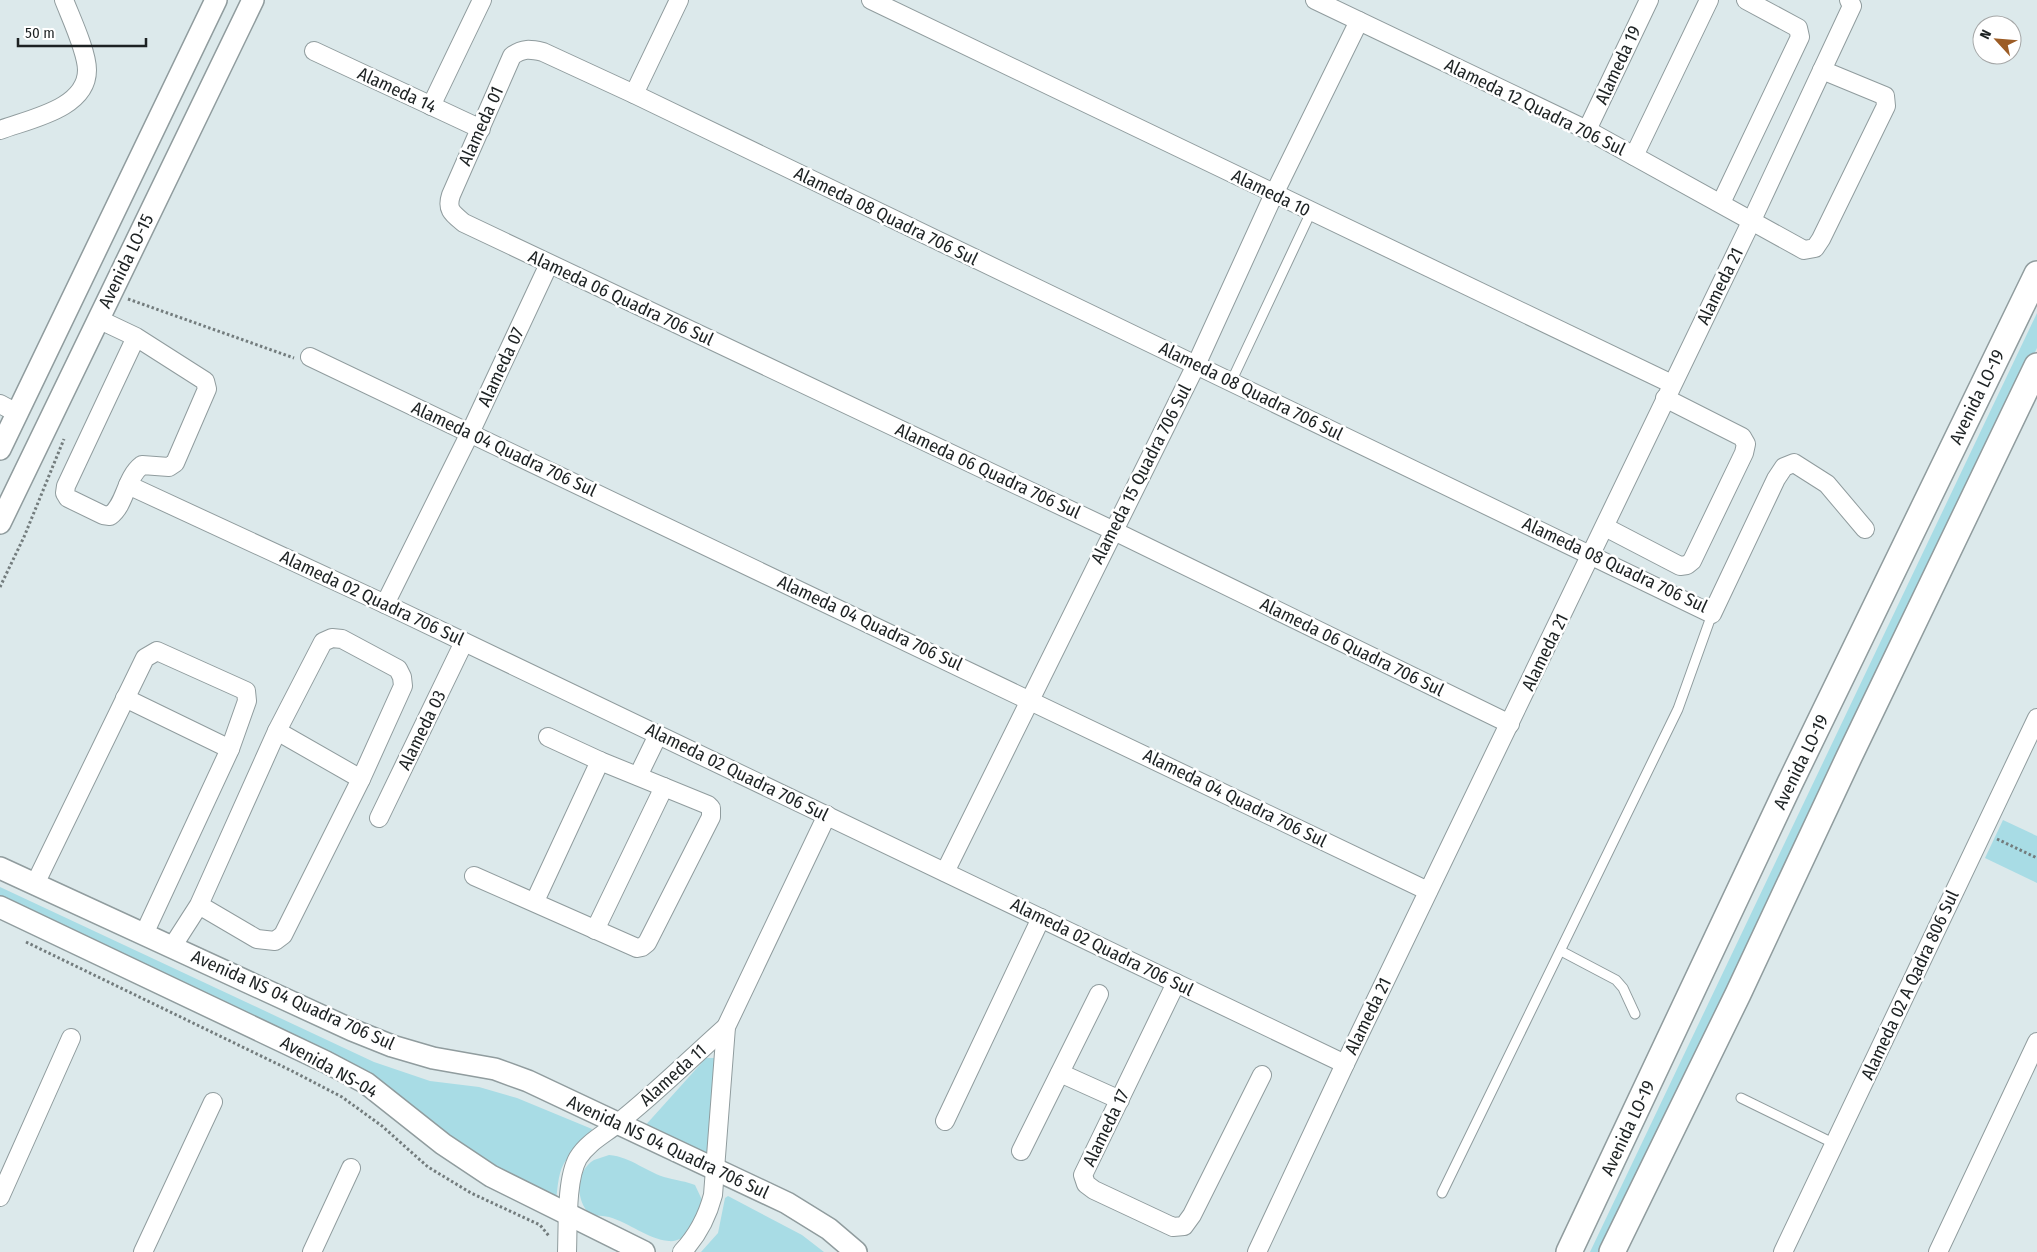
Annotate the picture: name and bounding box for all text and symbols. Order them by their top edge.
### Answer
scale bar [18,15,145,47]
north arrow [1972,15,2022,65]
street label: Alameda 19 [1590,22,1646,108]
text: 50 m [25,24,55,42]
text: N [1976,27,1995,42]
street label: Alameda 12 Quadra 706 Sul [1441,54,1629,160]
street label: Alameda 14 [354,62,440,118]
street label: Alameda 01 [454,83,508,169]
street label: Alameda 08 Quadra 706 Sul [791,162,982,270]
street label: Alameda 10 [1228,165,1314,221]
street label: Avenida LO-15 [94,210,158,312]
street label: Alameda 21 [1692,244,1748,328]
street label: Alameda 06 Quadra 706 Sul [525,245,717,351]
street label: Alameda 07 [473,324,529,410]
street label: Alameda 08 Quadra 706 Sul [1156,337,1347,445]
street label: Avenida LO-19 [1945,346,2009,448]
street label: Alameda 15 Quadra 706 Sul [1086,380,1196,567]
street label: Alameda 04 Quadra 706 Sul [408,396,600,502]
street label: Alameda 06 Quadra 706 Sul [892,418,1084,524]
street label: Alameda 08 Quadra 706 Sul [1519,512,1711,618]
street label: Alameda 02 Quadra 706 Sul [277,546,468,650]
street label: Alameda 04 Quadra 706 Sul [774,570,966,676]
street label: Alameda 06 Quadra 706 Sul [1257,593,1448,701]
street label: Alameda 21 [1517,610,1573,694]
street label: Alameda 03 [393,687,451,773]
street label: Avenida LO-19 [1769,711,1833,813]
street label: Alameda 02 Quadra 706 Sul [642,718,832,826]
street label: Alameda 04 Quadra 706 Sul [1140,744,1331,852]
street label: Alameda 02 A Qadra 806 Sul [1856,887,1964,1083]
street label: Alameda 02 Quadra 706 Sul [1007,893,1197,1001]
street label: Avenida NS 04 Quadra 706 Sul [188,945,398,1055]
street label: Alameda 21 [1340,974,1396,1058]
street label: Avenida NS-04 [277,1031,382,1103]
street label: Alameda 11 [635,1039,711,1111]
street label: Avenida LO-19 [1596,1077,1660,1179]
street label: Alameda 17 [1078,1086,1134,1170]
street label: Avenida NS 04 Quadra 706 Sul [564,1091,773,1204]

